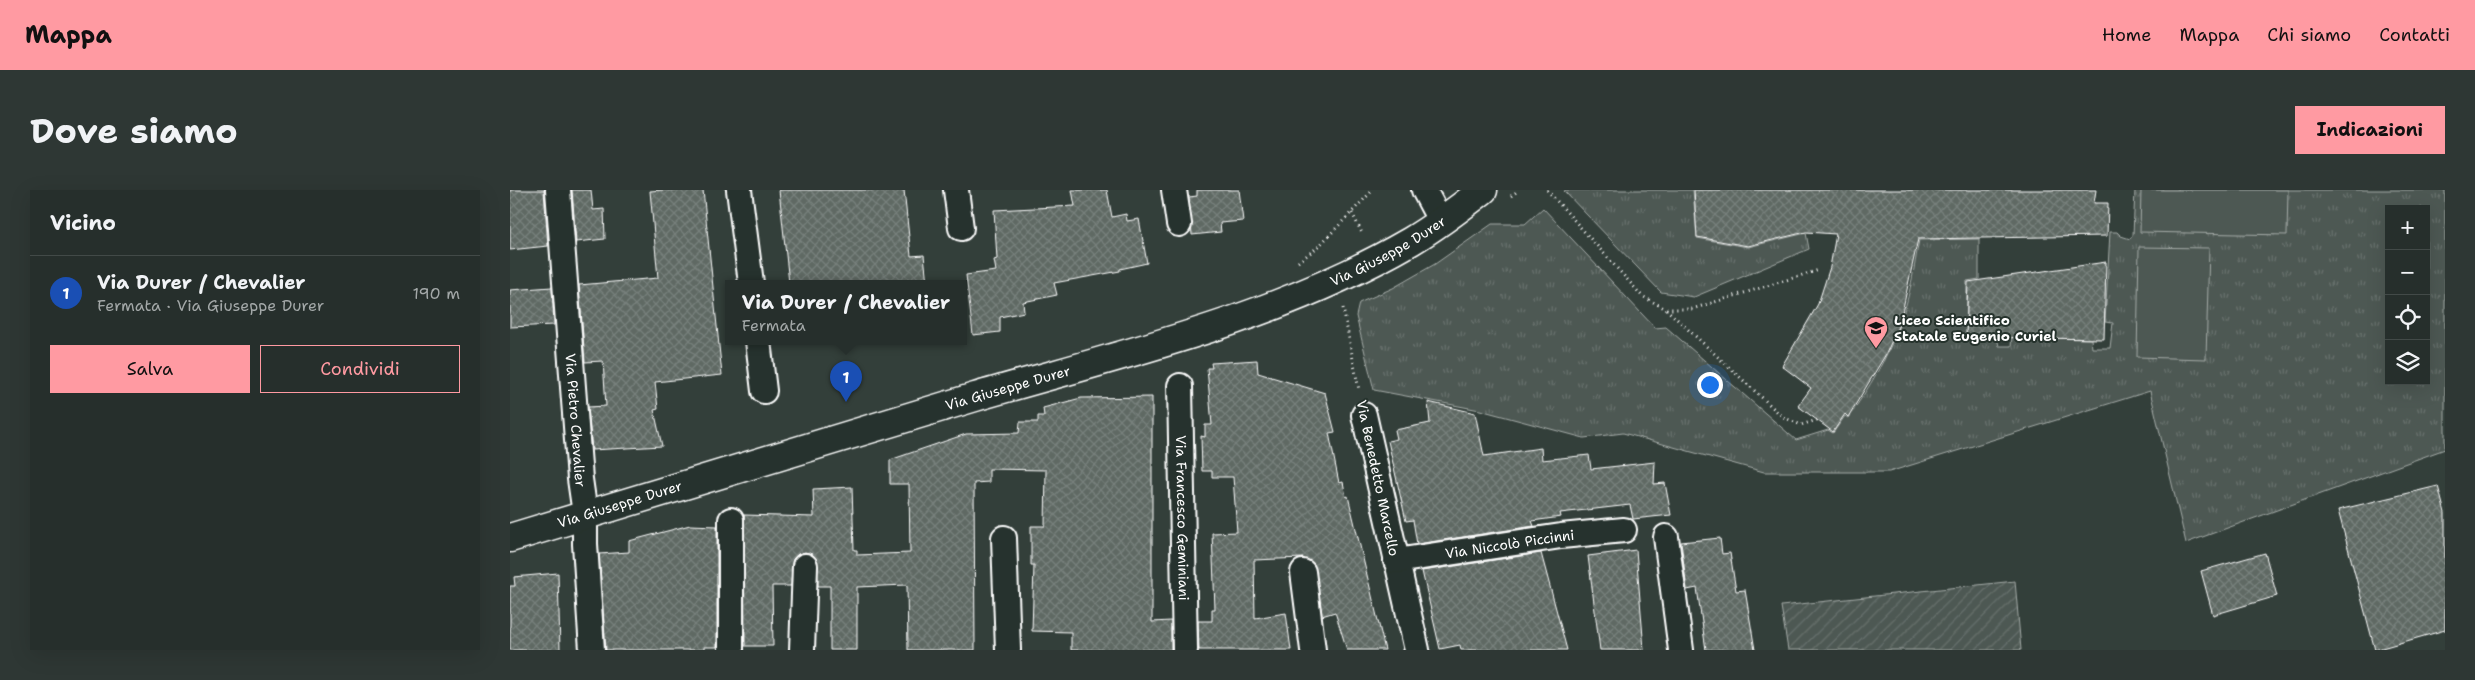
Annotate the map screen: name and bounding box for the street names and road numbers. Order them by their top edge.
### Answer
street label: Via Giuseppe Durer [1327,212,1449,290]
street label: Via Pietro Chevalier [561,353,590,489]
street label: Via Giuseppe Durer [943,361,1073,414]
street label: Via Benedetto Marcello [1353,398,1403,558]
street label: Via Francesco Geminiani [1172,435,1193,601]
street label: Via Giuseppe Durer [555,476,685,532]
street label: Via Niccolò Piccinni [1444,526,1575,562]

